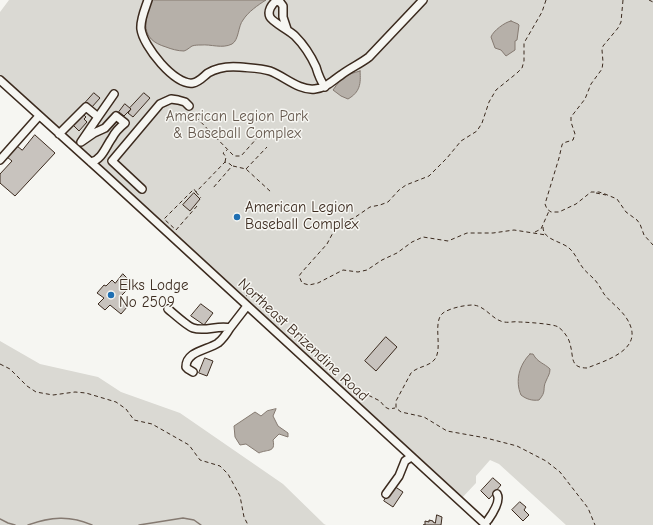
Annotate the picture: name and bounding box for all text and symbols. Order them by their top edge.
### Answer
park label: American Legion Park & Baseball Complex [166,108,308,143]
place label: American Legion Baseball Complex [245,199,359,234]
marker: American Legion Baseball Complex [232,212,242,222]
street label: Northeast Brizendine Road [234,275,372,405]
place label: Elks Lodge No 2509 [119,277,188,312]
marker: Elks Lodge No 2509 [106,290,116,300]

